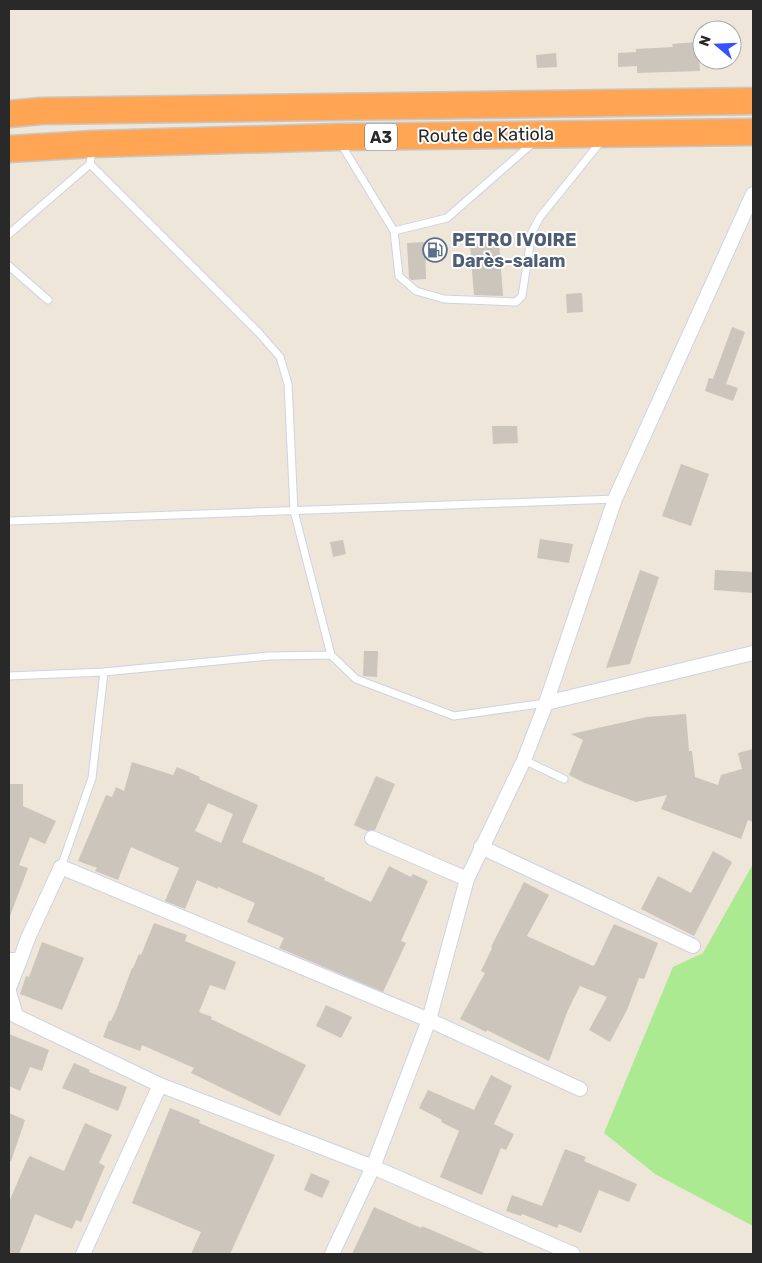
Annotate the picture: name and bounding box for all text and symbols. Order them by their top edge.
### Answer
north arrow [692,20,742,70]
text: N [696,33,715,48]
street label: Route de Katiola [418,123,554,147]
road number: A3 [365,124,397,150]
place label: PETRO IVOIRE Darès-salam [452,229,577,272]
fuel station icon: PETRO IVOIRE Darès-salam [422,237,448,263]

